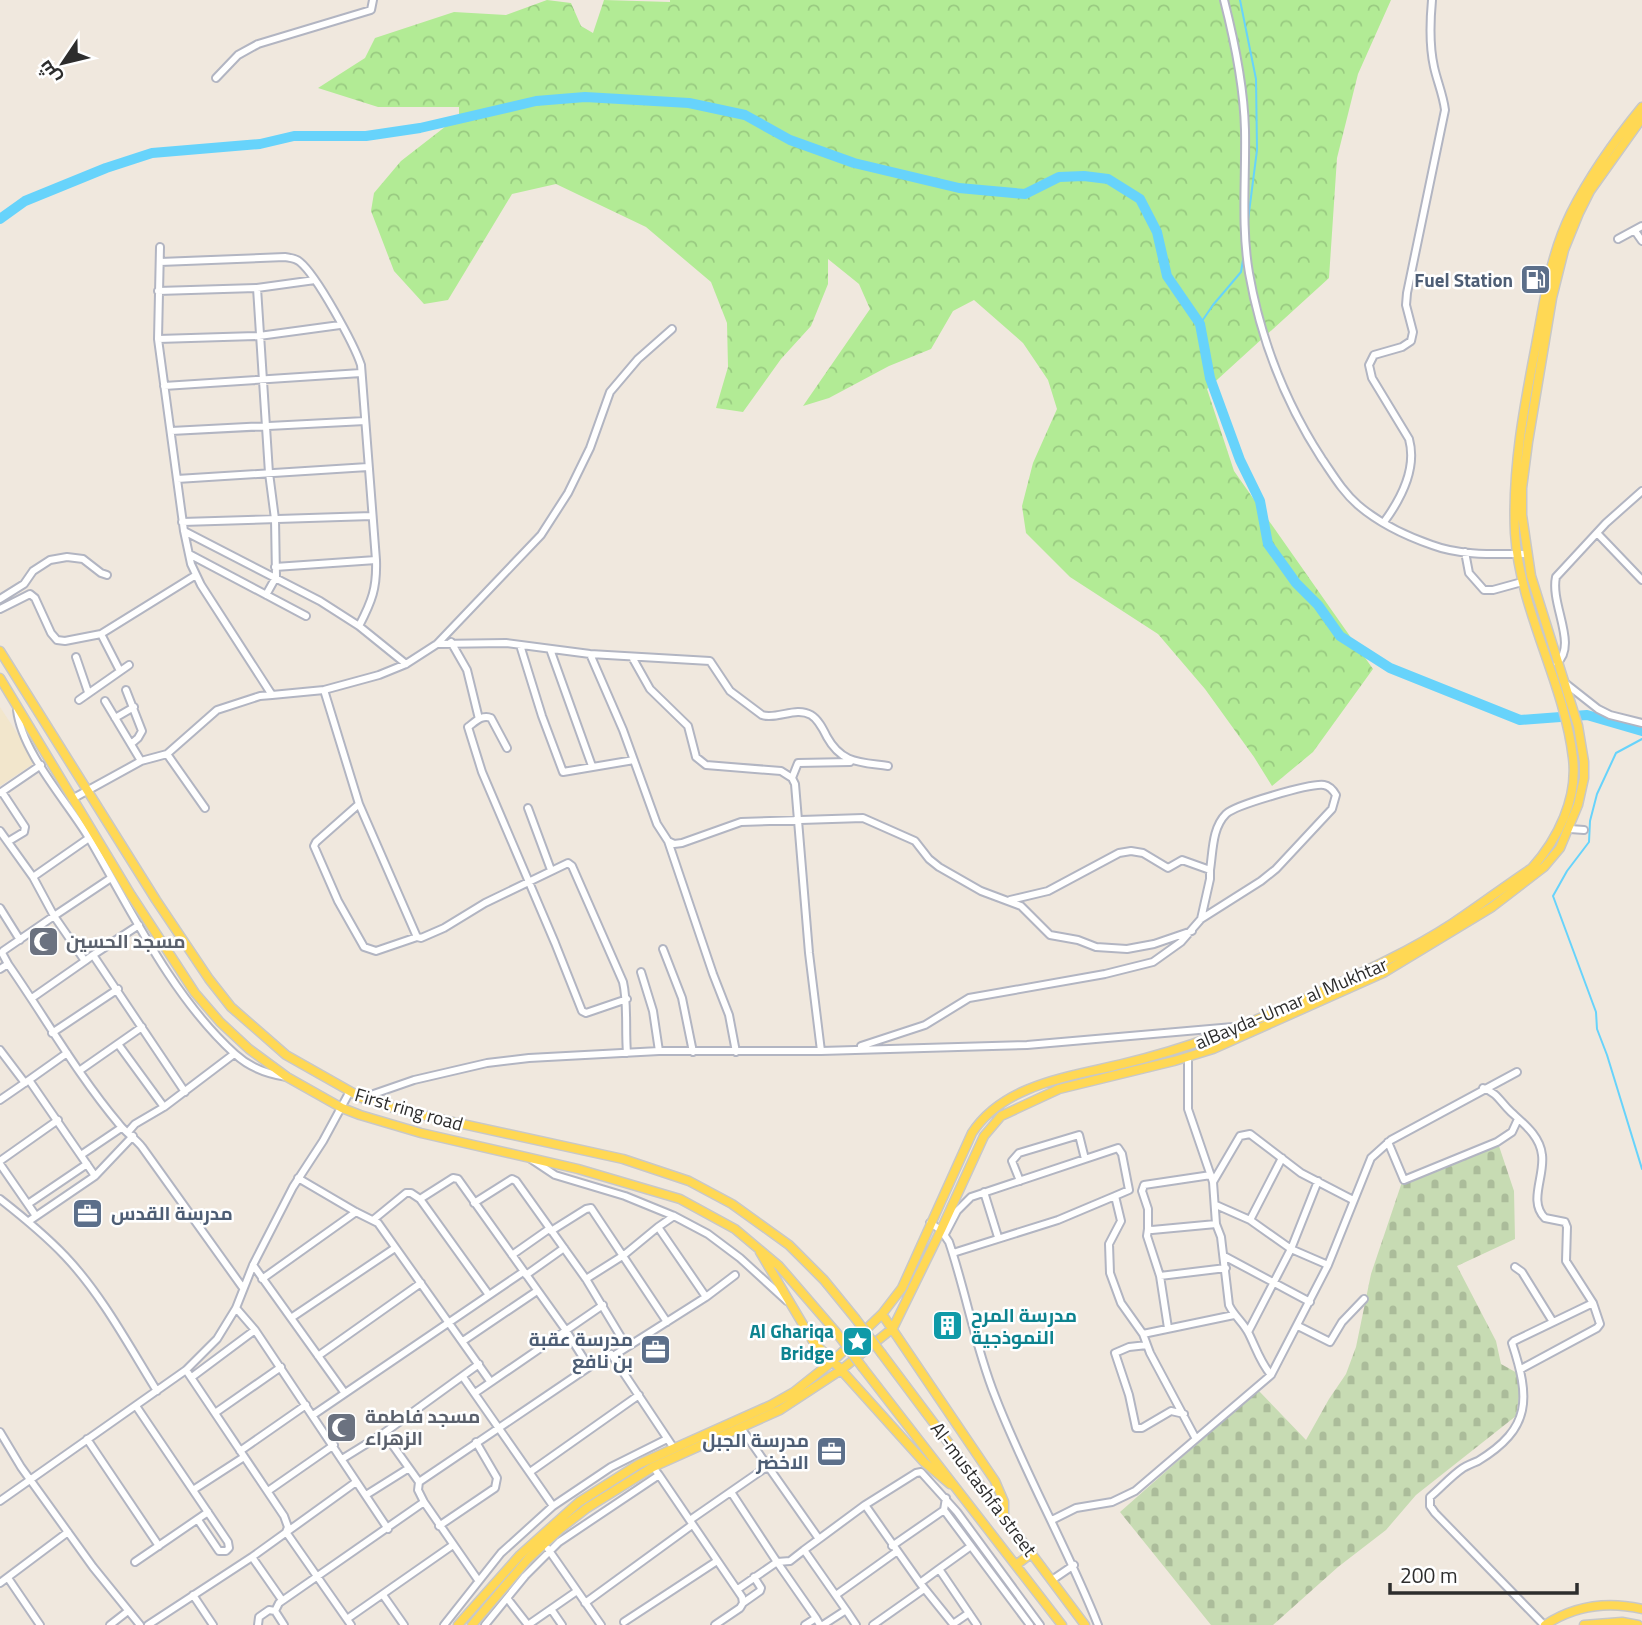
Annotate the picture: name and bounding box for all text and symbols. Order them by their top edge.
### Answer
north arrow [28,28,98,98]
text: ش [30,55,68,91]
fuel station icon: Fuel Station [1519,263,1553,297]
place label: Fuel Station [1414,265,1513,294]
mosque icon: مسجد الحسين [26,924,60,958]
place label: مسجد الحسين [66,926,186,955]
street label: alBayda-Umar al Mukhtar [1190,949,1392,1056]
street label: First ring road [352,1079,467,1138]
office icon: مدرسة القدس [71,1196,105,1230]
place label: مدرسة القدس [111,1198,233,1227]
place label: مدرسة المرح النموذجية [971,1300,1077,1351]
building icon: مدرسة المرح النموذجية [931,1309,965,1343]
place label: Al Ghariqa Bridge [749,1316,834,1367]
place label: مدرسة عقبة بن نافع [529,1324,633,1375]
place icon: Al Ghariqa Bridge [840,1325,874,1359]
office icon: مدرسة عقبة بن نافع [639,1333,673,1367]
place label: مسجد فاطمة الزهراء [365,1401,480,1452]
mosque icon: مسجد فاطمة الزهراء [325,1410,359,1444]
street label: Al-mustashfa street [924,1415,1045,1562]
place label: مدرسة الجبل الاخضر [702,1425,809,1476]
office icon: مدرسة الجبل الاخضر [815,1434,849,1468]
scale bar [1390,1552,1577,1596]
text: 200 m [1400,1559,1457,1591]

